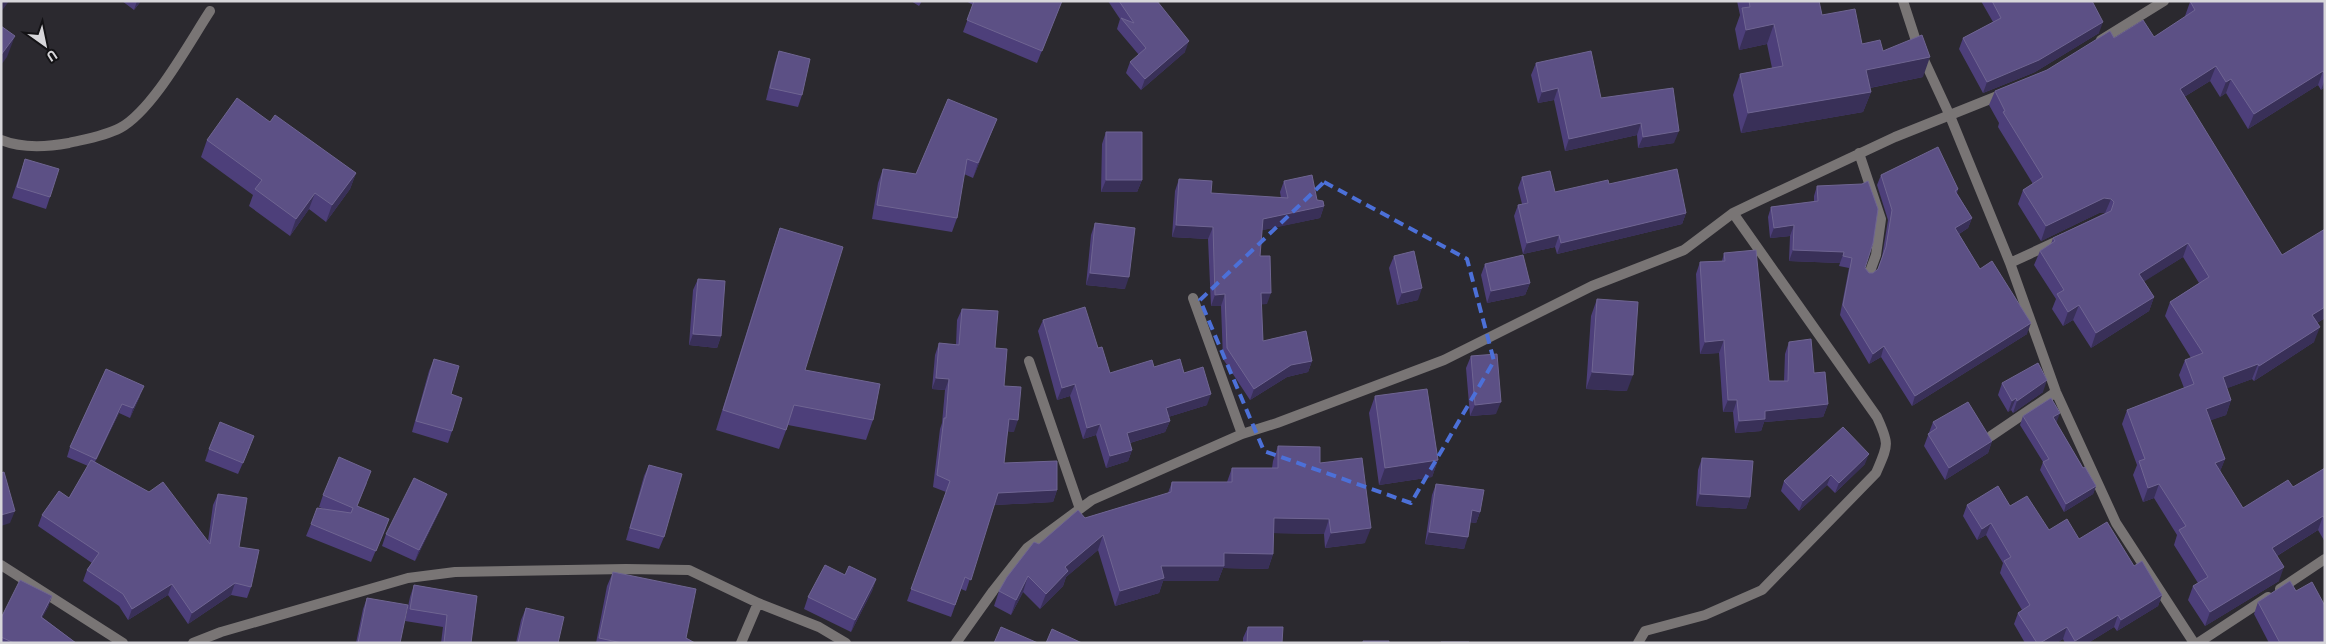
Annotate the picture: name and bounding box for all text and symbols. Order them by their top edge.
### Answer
north arrow [20,20,70,70]
text: U [44,47,61,66]

